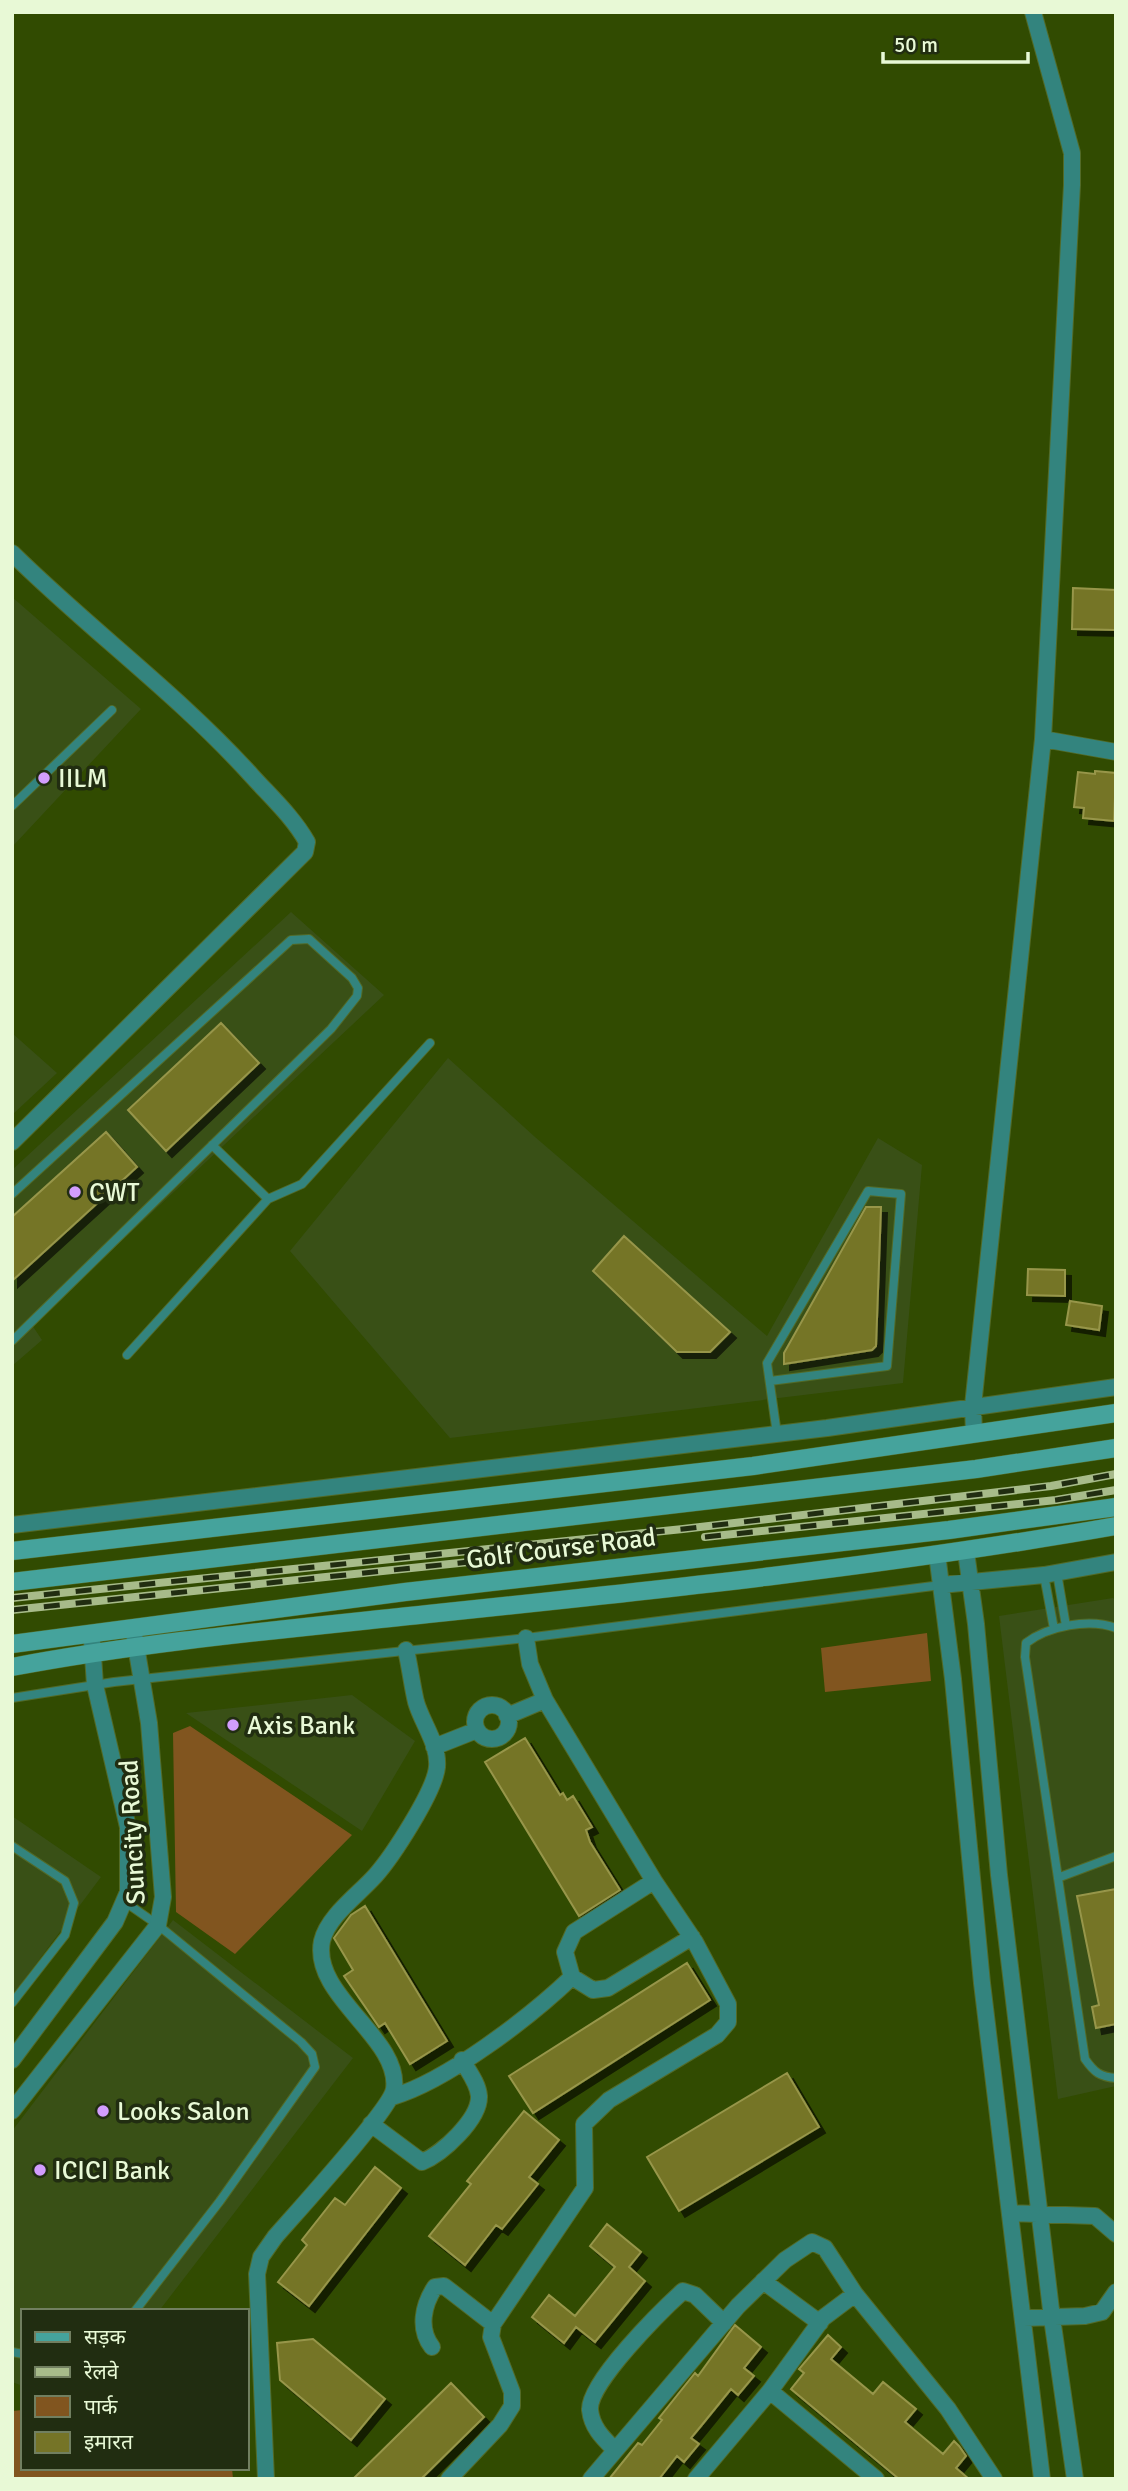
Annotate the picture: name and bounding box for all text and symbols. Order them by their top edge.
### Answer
scale bar [883,21,1028,65]
text: 50 m [894,32,938,58]
place label: IILM [58,763,108,795]
marker: IILM [36,770,52,786]
place label: CWT [89,1177,140,1209]
marker: CWT [67,1184,83,1200]
street label: Golf Course Road [465,1521,658,1576]
place label: Axis Bank [247,1710,355,1742]
marker: Axis Bank [225,1717,241,1733]
street label: Suncity Road [113,1759,153,1905]
place label: Looks Salon [117,2096,250,2128]
marker: Looks Salon [95,2103,111,2119]
place label: ICICI Bank [54,2155,170,2187]
marker: ICICI Bank [32,2162,48,2178]
legend [21,2309,248,2470]
text: सड़क [84,2324,126,2350]
text: रेलवे [83,2359,119,2385]
text: पार्क [84,2394,118,2420]
text: इमारत [84,2429,134,2455]

